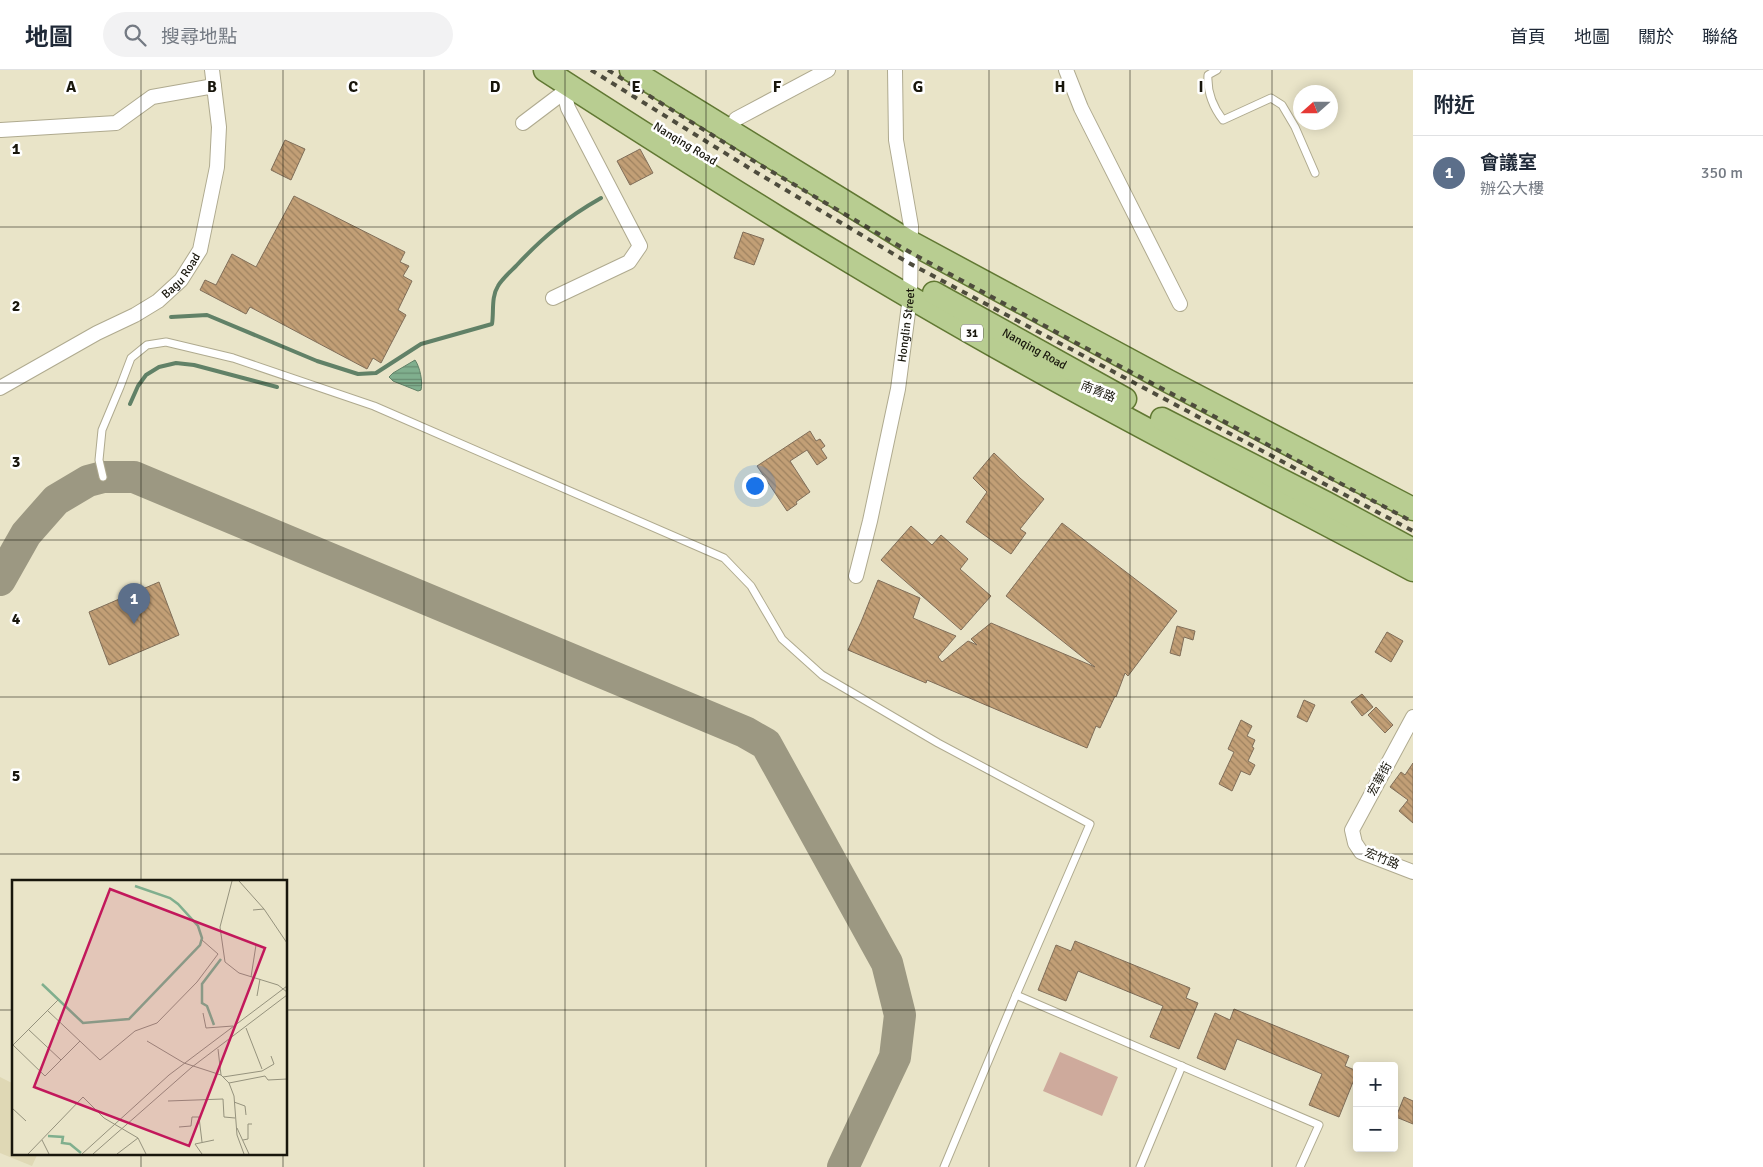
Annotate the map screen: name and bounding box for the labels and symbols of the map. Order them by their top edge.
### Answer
text: A [66,77,77,97]
text: B [207,77,217,97]
text: C [348,77,358,97]
text: D [490,77,501,97]
text: E [631,77,641,97]
text: F [773,77,782,97]
text: G [913,77,923,97]
text: H [1055,77,1065,97]
text: I [1198,77,1204,97]
north arrow [1293,85,1338,130]
street label: Nanqing Road [650,119,720,169]
text: 1 [12,139,21,159]
street label: Bagu Road [158,250,204,302]
street label: Honglin Street [894,288,918,363]
text: 2 [12,296,20,316]
road number: 31 [961,324,983,342]
street label: Nanqing Road [1000,325,1070,373]
street label: 南青路 [1078,378,1118,406]
text: 3 [12,452,20,472]
your location [742,473,768,499]
pin: 1 [118,583,150,624]
text: 4 [12,609,21,629]
street label: 宏華街 [1365,760,1395,798]
text: 5 [12,766,20,786]
street label: 宏竹路 [1362,845,1402,873]
inset map [12,880,288,1154]

